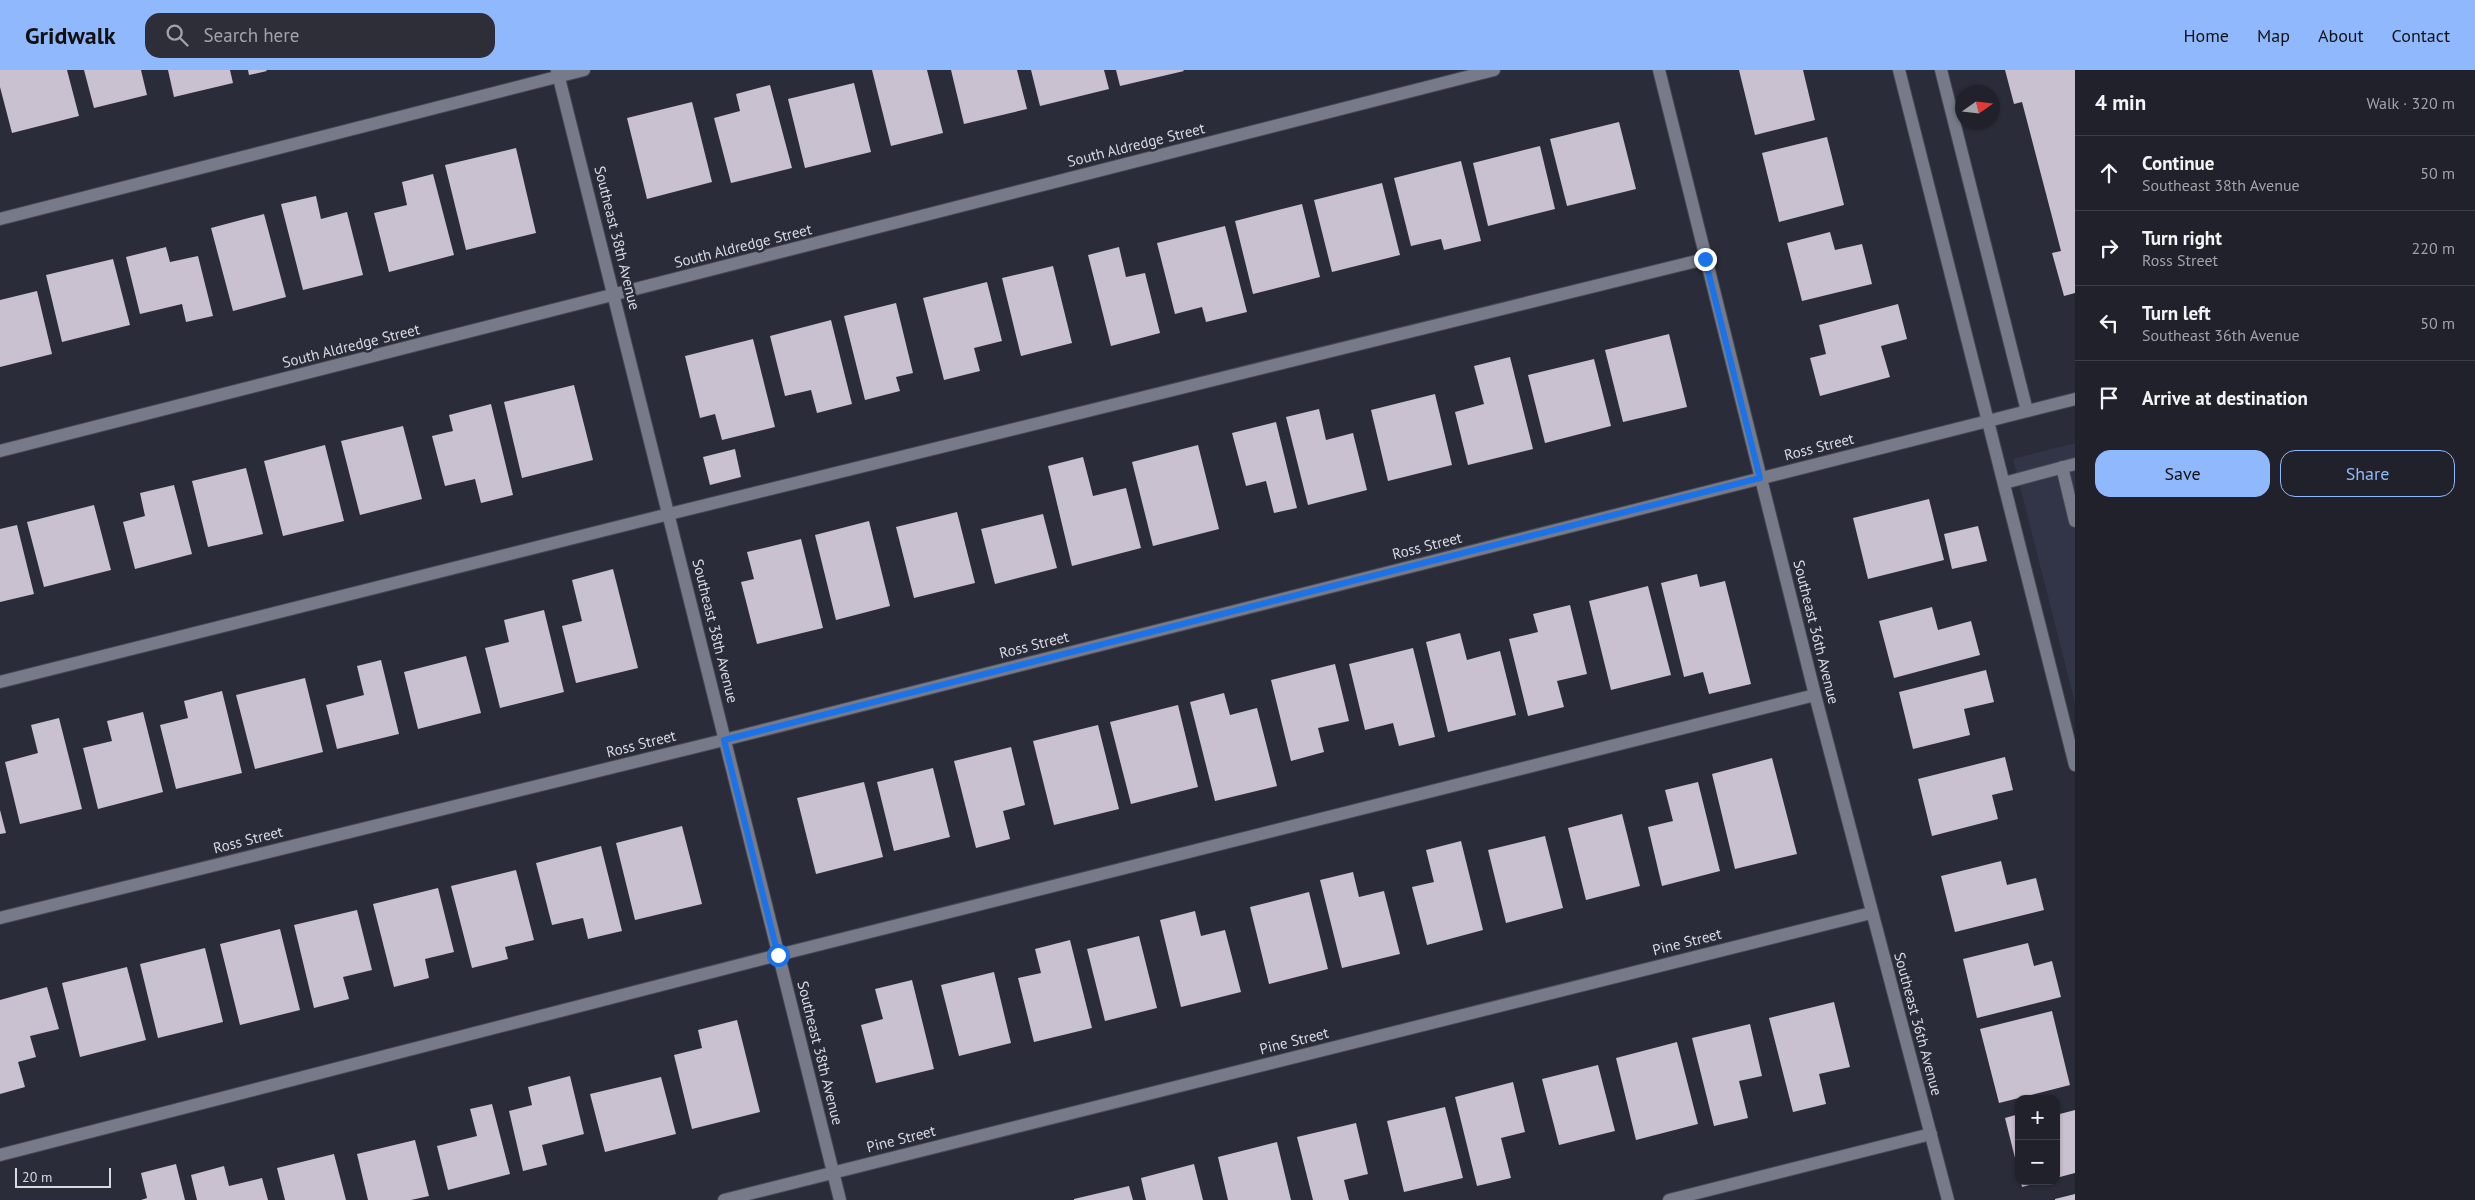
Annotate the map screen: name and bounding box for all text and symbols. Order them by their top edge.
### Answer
search box [145,13,495,58]
text: Gridwalk [25,20,115,51]
icon: search [163,21,191,49]
text: Search here [203,23,299,47]
text: Home [2183,24,2229,47]
text: Map [2257,24,2290,47]
text: About [2318,24,2364,47]
text: Contact [2392,24,2450,47]
north arrow [1955,85,2000,130]
text: 4 min [2095,89,2146,116]
text: Walk · 320 m [2366,93,2455,113]
street label: South Aldredge Street [1065,118,1207,171]
text: Continue [2142,151,2214,175]
icon: ahead [2095,159,2123,187]
text: 50 m [2420,163,2455,183]
street label: Southeast 38th Avenue [590,164,645,312]
text: Southeast 38th Avenue [2142,175,2300,195]
street label: South Aldredge Street [672,219,814,272]
text: Turn right [2142,226,2222,250]
icon: right [2095,234,2123,262]
text: 220 m [2412,238,2455,258]
route end [1694,248,1717,271]
text: Ross Street [2142,250,2218,270]
text: Turn left [2142,301,2211,325]
icon: left [2095,309,2123,337]
text: 50 m [2420,313,2455,333]
street label: South Aldredge Street [280,319,422,372]
text: Southeast 36th Avenue [2142,325,2300,345]
icon: arrive [2095,384,2123,412]
text: Arrive at destination [2142,386,2308,410]
street label: Ross Street [1782,429,1856,464]
button: Save [2095,450,2270,497]
button: Share [2280,450,2455,497]
street label: Ross Street [1390,528,1464,563]
street label: Southeast 38th Avenue [688,557,743,705]
street label: Southeast 36th Avenue [1789,558,1844,706]
street label: Ross Street [997,627,1071,662]
street label: Ross Street [604,726,678,761]
street label: Ross Street [211,822,285,857]
street label: Pine Street [1650,924,1723,959]
route start [767,944,790,967]
street label: Southeast 36th Avenue [1890,950,1947,1098]
street label: Southeast 38th Avenue [793,979,848,1127]
street label: Pine Street [1257,1023,1330,1058]
map controls [2015,1095,2060,1185]
button: + [2015,1095,2060,1140]
street label: Pine Street [864,1121,937,1156]
button: − [2015,1140,2060,1185]
scale bar [15,1165,111,1188]
text: 20 m [22,1168,52,1186]

